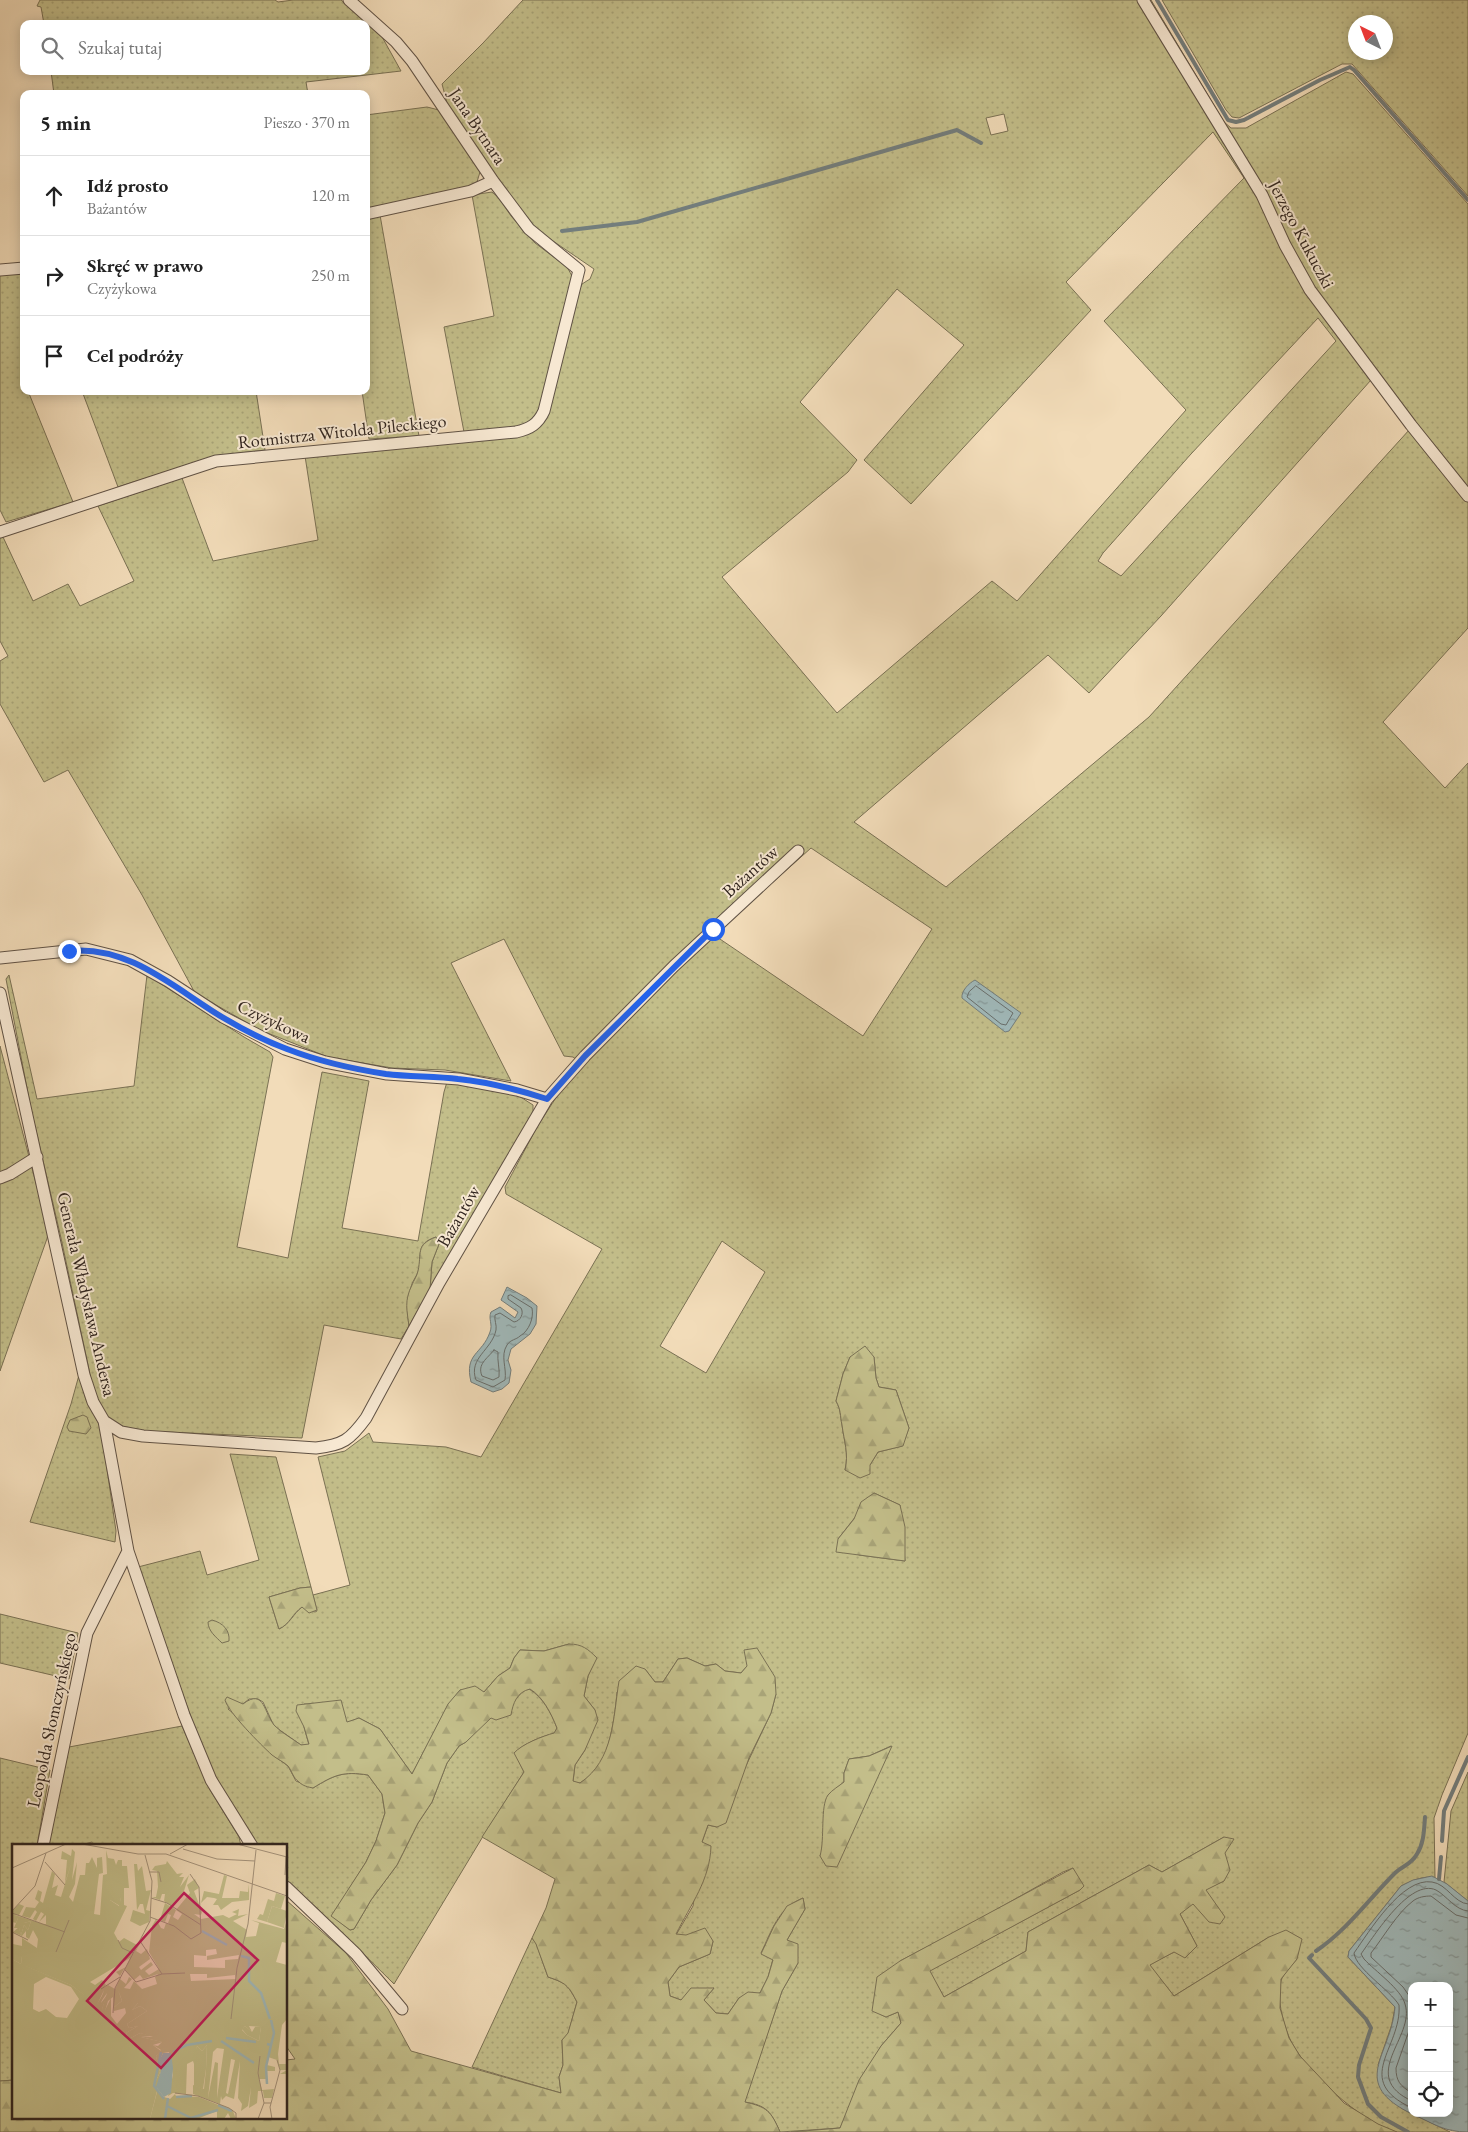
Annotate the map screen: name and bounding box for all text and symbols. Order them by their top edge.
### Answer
north arrow [1348,15,1393,60]
search box [20,20,370,75]
icon: search [38,34,66,62]
text: Szukaj tutaj [78,35,162,60]
street label: Jana Bytnara [443,82,512,169]
text: 5 min [40,109,91,136]
text: Pieszo · 370 m [264,112,350,133]
text: Idź prosto [87,173,168,198]
street label: Jerzego Kukuczki [1263,174,1340,293]
icon: ahead [40,182,68,210]
text: 120 m [311,185,350,206]
text: Bażantów [87,198,147,219]
text: Skręć w prawo [87,253,203,278]
icon: right [40,262,68,290]
text: 250 m [311,265,350,286]
text: Czyżykowa [87,278,157,299]
icon: arrive [40,342,68,370]
text: Cel podróży [87,343,183,368]
street label: Rotmistrza Witolda Pileckiego [237,409,447,453]
street label: Bażantów [717,839,783,902]
route start [702,918,725,941]
route end [58,940,81,963]
street label: Czyżykowa [234,994,315,1048]
street label: Bażantów [431,1180,485,1251]
street label: Generała Władysława Andersa [52,1190,122,1399]
street label: Leopolda Słomczyńskiego [21,1630,81,1810]
inset map [12,1844,288,2120]
map controls [1408,1982,1453,2117]
button: + [1408,1982,1453,2027]
button: − [1408,2027,1453,2072]
button: locate [1408,2072,1453,2117]

